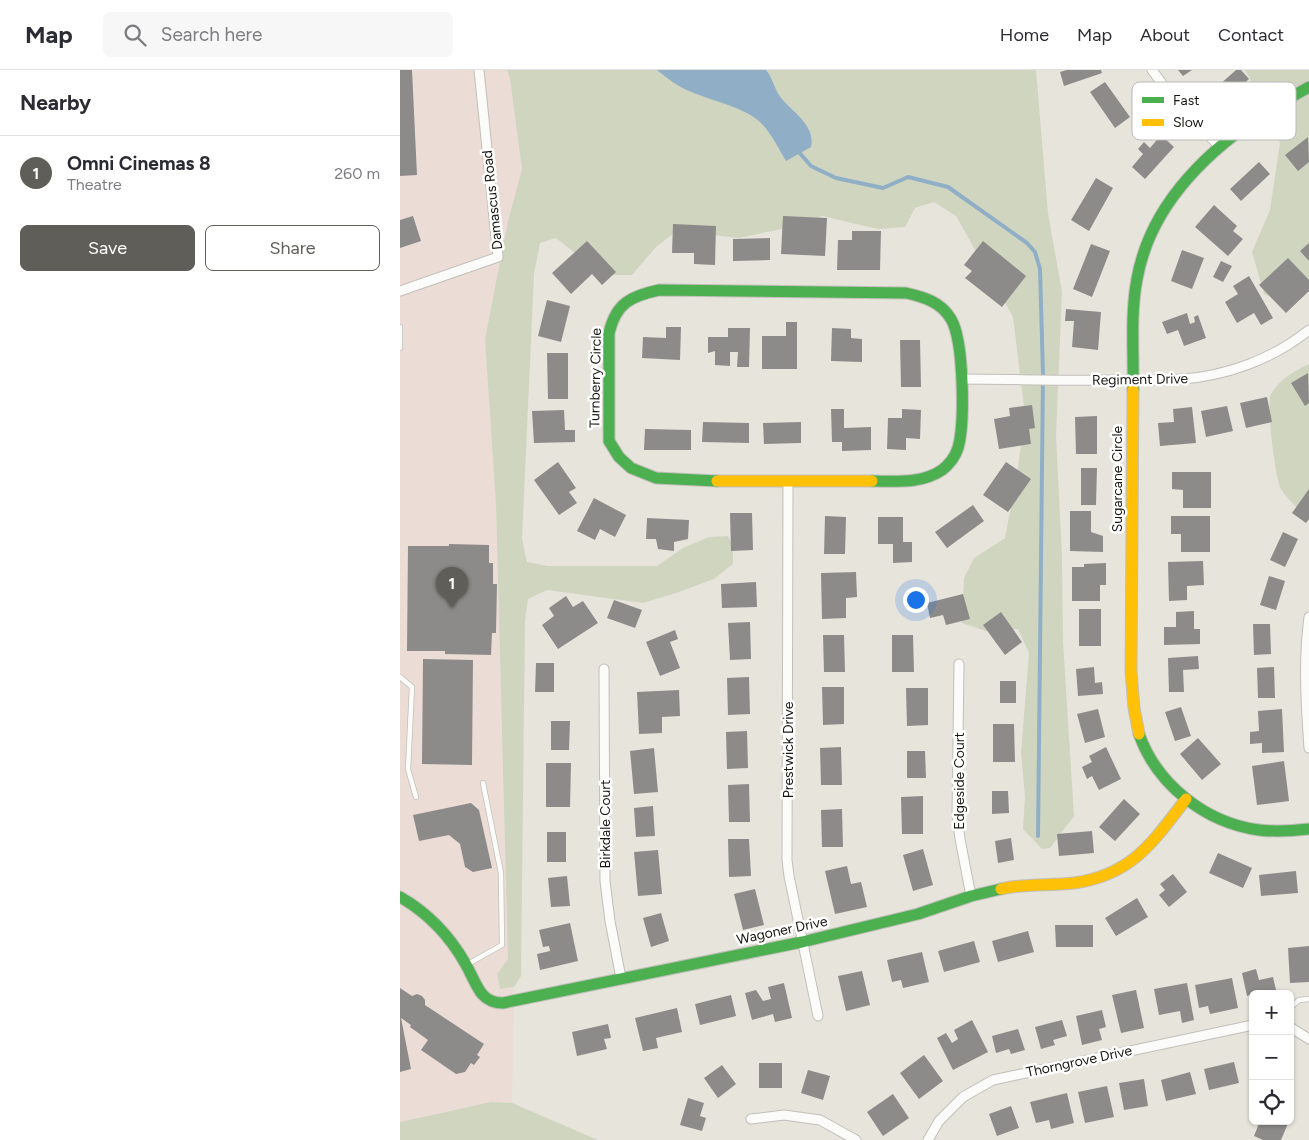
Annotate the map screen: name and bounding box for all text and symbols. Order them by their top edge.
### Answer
search box [103,12,453,57]
text: Map [25,20,73,49]
icon: search [121,21,149,49]
text: Search here [161,23,262,46]
text: Home [1000,24,1049,46]
text: Map [1077,24,1112,46]
text: About [1140,24,1190,46]
text: Contact [1218,24,1284,46]
legend [1132,82,1296,140]
text: Nearby [20,90,91,115]
text: Fast [1173,92,1199,109]
text: Slow [1173,114,1204,131]
street label: Damascus Road [479,149,506,251]
text: Omni Cinemas 8 [67,152,211,175]
text: 1 [33,164,39,183]
text: 260 m [334,164,380,183]
text: Theatre [67,175,122,194]
button: Save [20,225,195,271]
button: Share [205,225,380,271]
street label: Turnberry Circle [586,328,605,428]
street label: Regiment Drive [1092,370,1189,389]
street label: Sugarcane Circle [1109,425,1126,532]
pin: 1 [436,567,468,608]
your location [903,587,929,613]
street label: Prestwick Drive [780,701,797,798]
street label: Edgeside Court [951,732,968,830]
street label: Birkdale Court [597,780,614,868]
street label: Wagoner Drive [735,912,829,948]
map controls [1249,990,1294,1125]
button: + [1249,990,1294,1035]
button: − [1249,1035,1294,1080]
street label: Thorngrove Drive [1025,1042,1134,1081]
button: locate [1249,1080,1294,1125]

